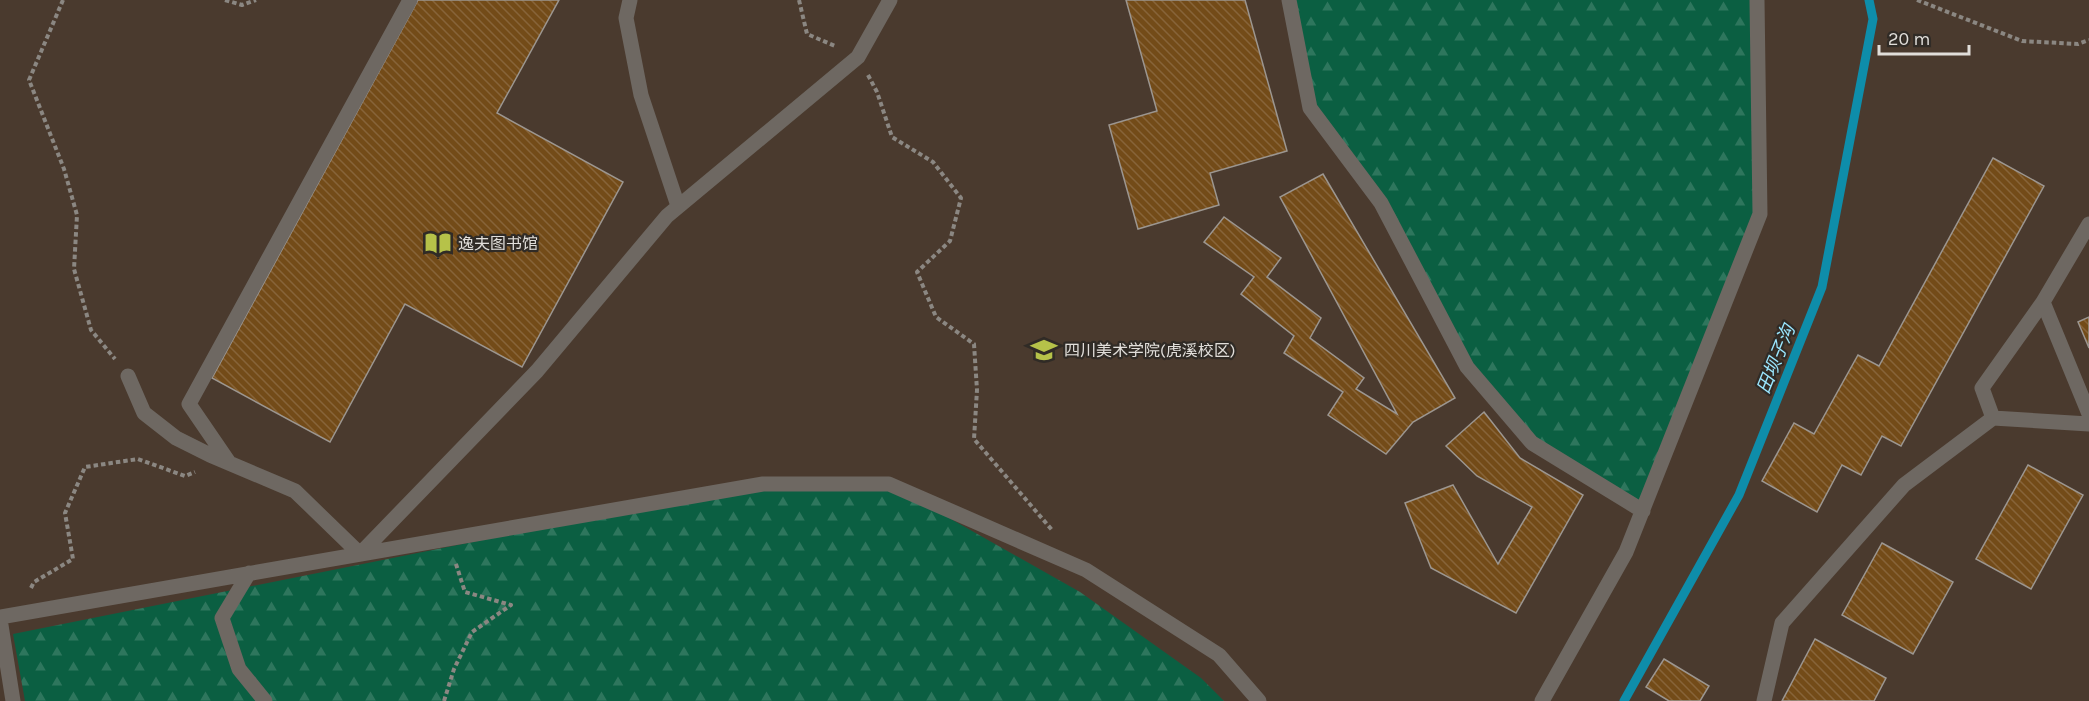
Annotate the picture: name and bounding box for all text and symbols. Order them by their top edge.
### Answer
scale bar [1879,18,1969,56]
text: 20 m [1888,28,1930,50]
library icon: 逸夫图书馆 [423,228,453,258]
place label: 逸夫图书馆 [458,234,538,253]
water label: 田坝子沟 [1752,320,1800,396]
school or university icon: 四川美术学院(虎溪校区) [1029,335,1059,365]
place label: 四川美术学院(虎溪校区) [1064,341,1235,360]

